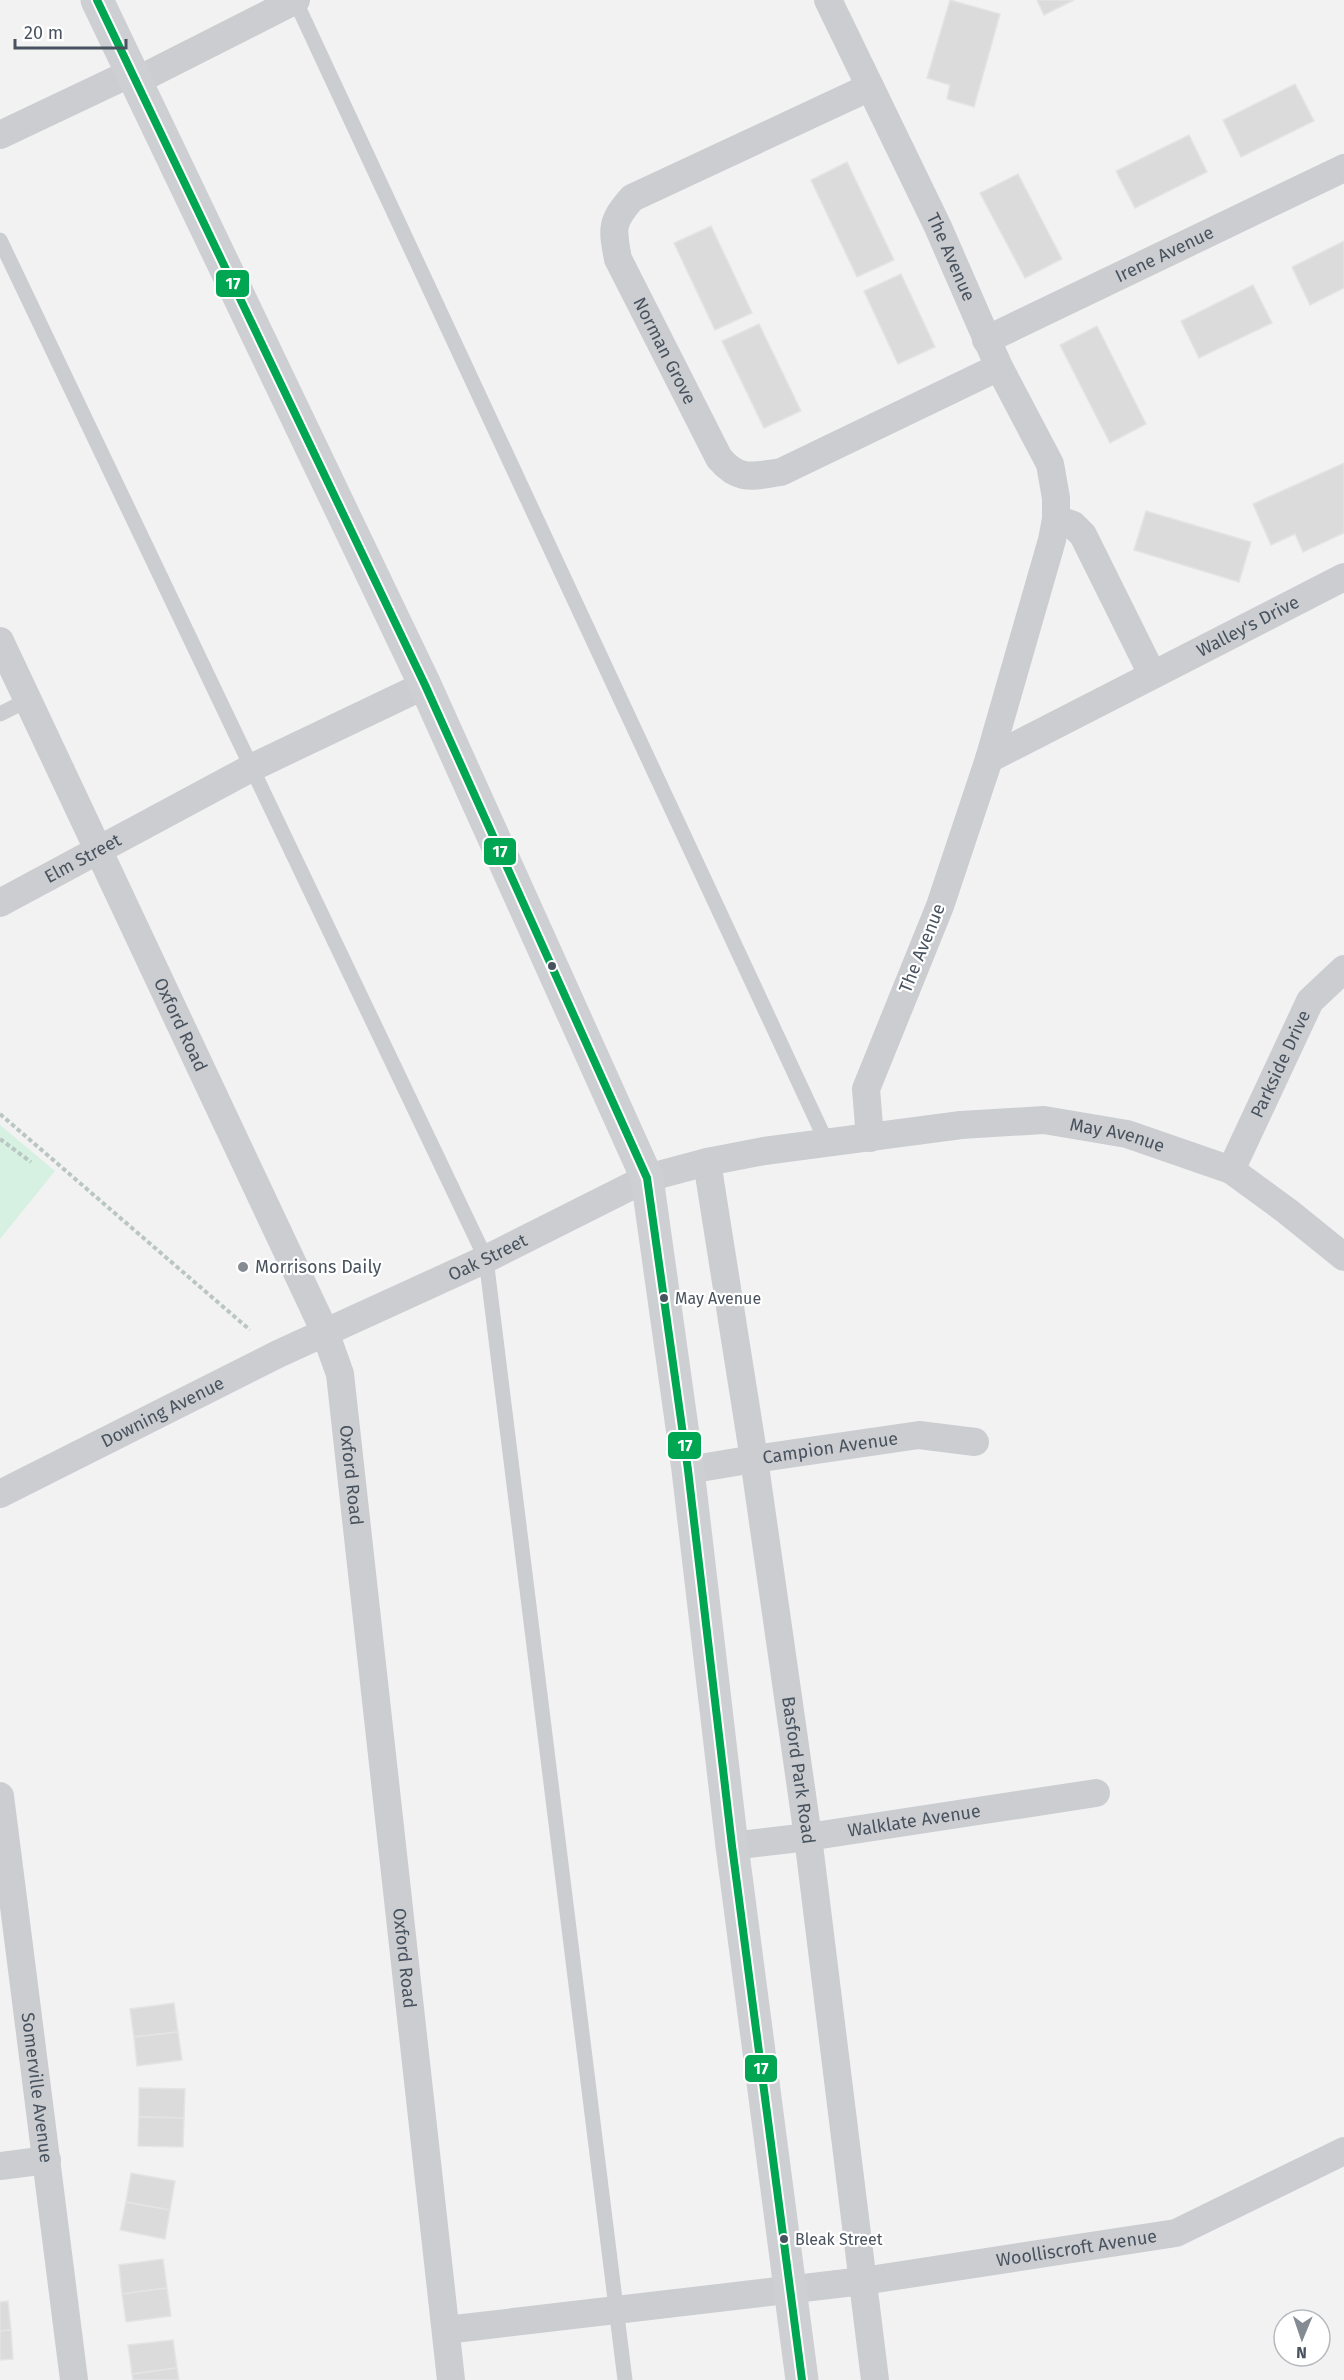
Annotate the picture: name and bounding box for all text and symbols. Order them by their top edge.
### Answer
scale bar [15,12,126,50]
text: 20 m [24,22,63,44]
street label: The Avenue [922,209,980,305]
street label: Irene Avenue [1112,221,1217,287]
line badge: 17 [215,269,250,298]
text: 17 [226,274,241,293]
street label: Norman Grove [628,293,701,408]
street label: Walley's Drive [1193,591,1303,662]
street label: Elm Street [41,829,125,888]
line badge: 17 [483,837,517,866]
text: 17 [493,842,508,861]
street label: The Avenue [894,900,950,996]
unlabelled marker [546,960,558,972]
street label: Oxford Road [149,974,212,1075]
street label: Parkside Drive [1246,1007,1315,1121]
street label: May Avenue [1068,1114,1168,1157]
street label: Oak Street [445,1229,531,1286]
place label: Morrisons Daily [255,1256,382,1278]
marker: Morrisons Daily [236,1260,250,1274]
place label: May Avenue [675,1289,761,1308]
marker: May Avenue [658,1292,670,1304]
street label: Downing Avenue [97,1372,228,1452]
street label: Oxford Road [335,1424,368,1527]
street label: Campion Avenue [761,1427,899,1469]
line badge: 17 [667,1431,702,1460]
text: 17 [678,1436,693,1455]
street label: Basford Park Road [777,1695,820,1845]
street label: Walklate Avenue [846,1800,982,1842]
street label: Oxford Road [388,1907,421,2010]
street label: Somerville Avenue [17,2011,57,2164]
line badge: 17 [744,2054,778,2083]
text: 17 [754,2059,769,2078]
street label: Woolliscroft Avenue [995,2225,1159,2271]
place label: Bleak Street [795,2230,883,2249]
marker: Bleak Street [778,2233,790,2245]
north arrow [1272,2308,1332,2368]
text: N [1296,2343,1307,2362]

